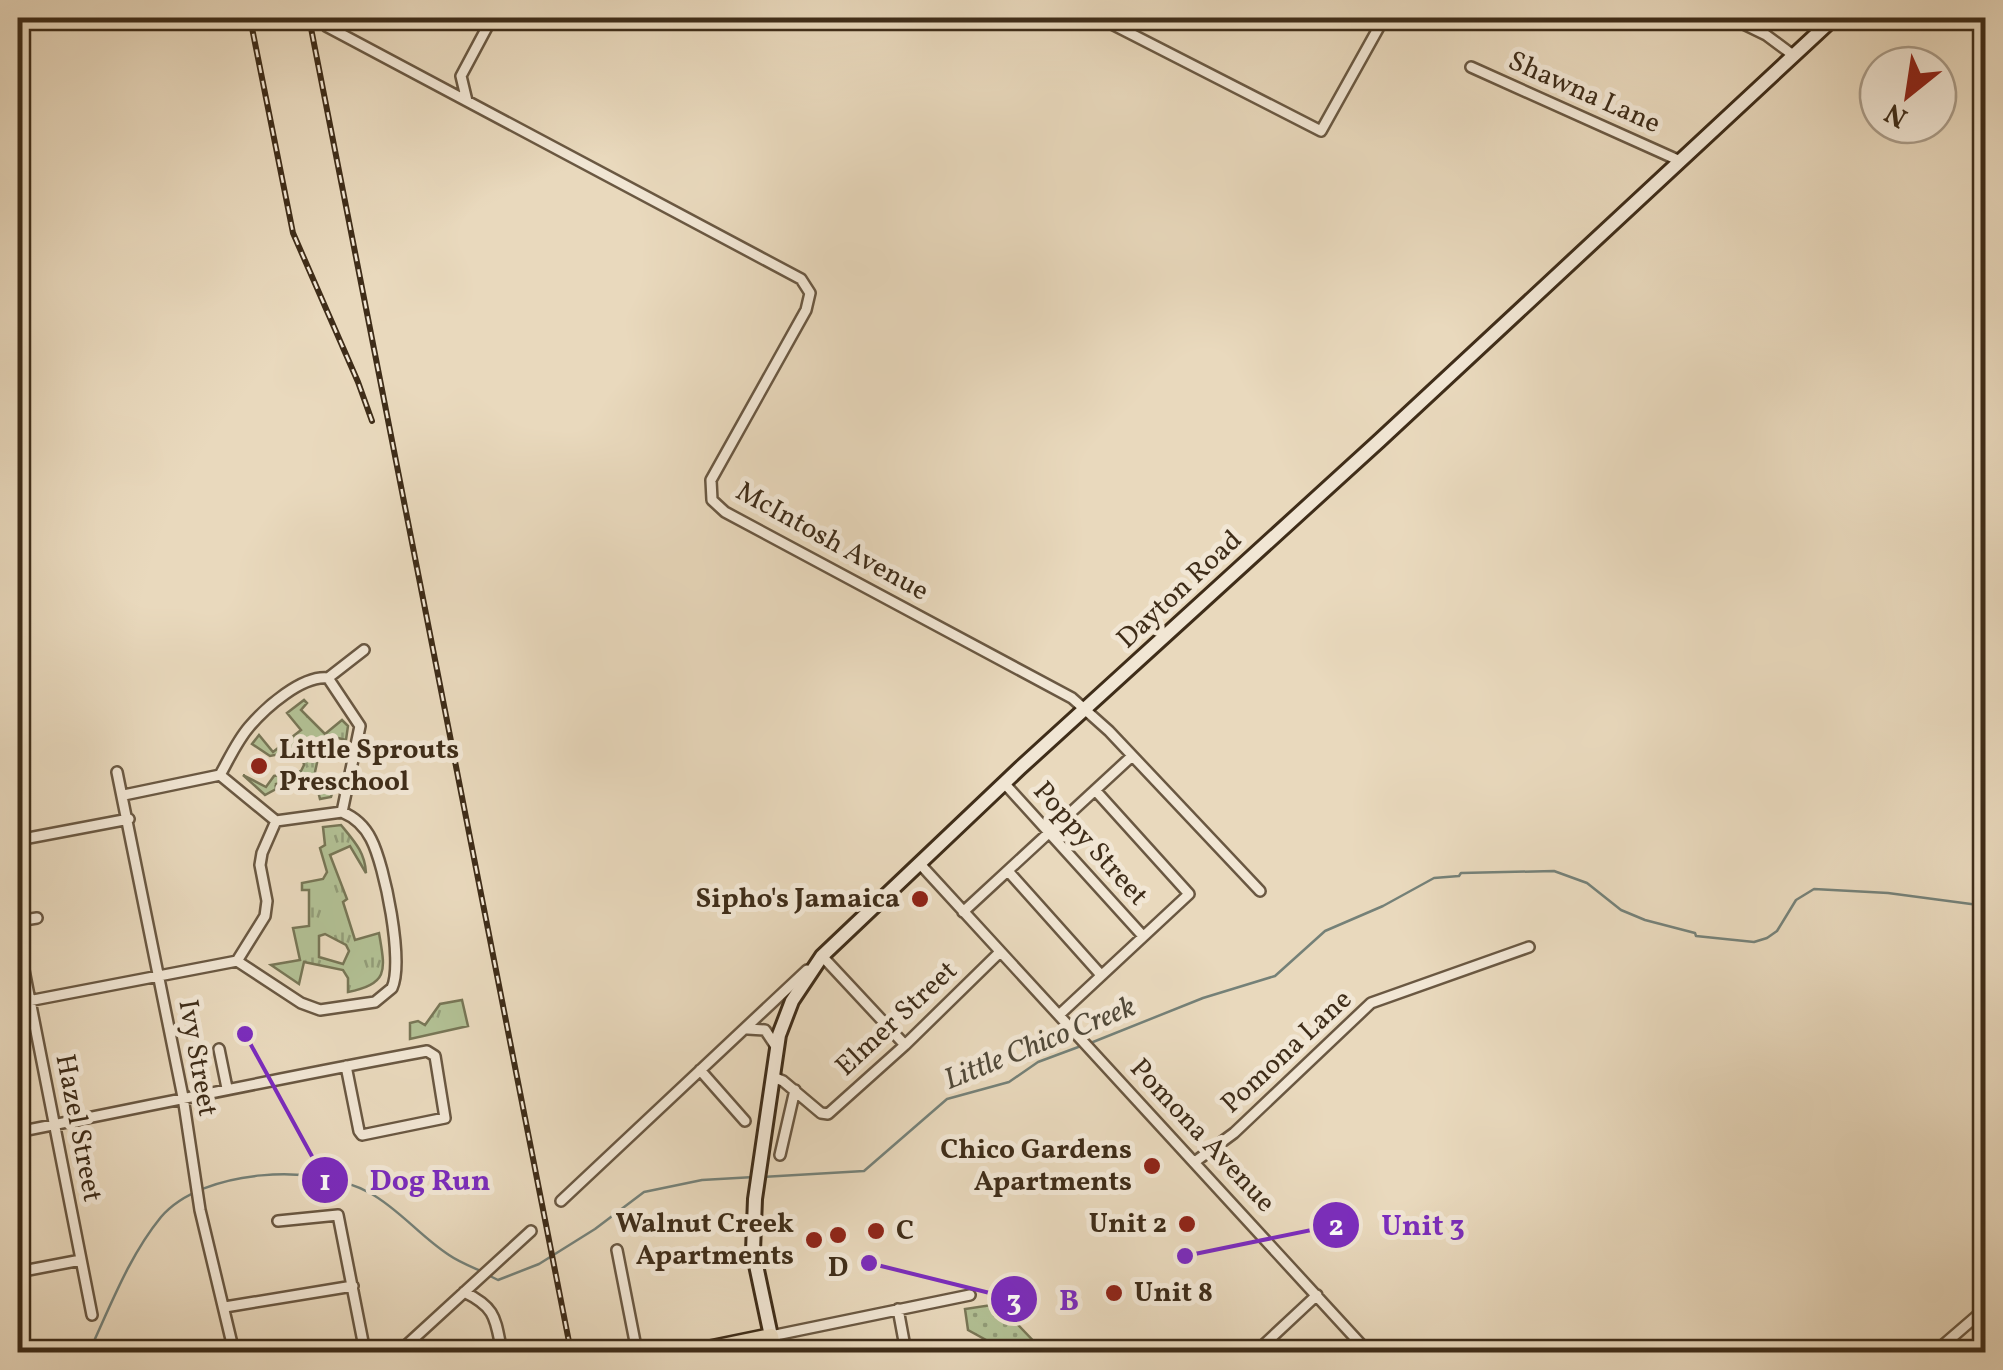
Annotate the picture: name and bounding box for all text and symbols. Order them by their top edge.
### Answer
street label: Shawna Lane [1502,42,1666,144]
north arrow [1858,45,1958,145]
text: N [1878,93,1915,136]
street label: McIntosh Avenue [729,473,935,611]
street label: Dayton Road [1109,522,1251,658]
place label: Little Sprouts Preschool [279,731,459,802]
marker: Little Sprouts Preschool [248,755,270,777]
street label: Poppy Street [1023,773,1157,915]
place label: Sipho's Jamaica [696,880,900,919]
marker: Sipho's Jamaica [909,888,931,910]
street label: Elmer Street [827,952,967,1086]
street label: Pomona Lane [1213,981,1361,1123]
water label: Little Chico Creek [938,986,1142,1102]
street label: Ivy Street [168,997,226,1119]
street label: Pomona Avenue [1120,1050,1284,1222]
street label: Hazel Street [45,1051,111,1205]
place label: Chico Gardens Apartments [940,1131,1132,1202]
callout: Dog Run [300,1150,511,1210]
marker: Chico Gardens Apartments [1141,1155,1163,1177]
text: 1 [319,1161,331,1203]
text: Dog Run [370,1161,490,1203]
callout: Unit 3 [1311,1195,1485,1255]
place label: Walnut Creek Apartments [615,1205,794,1276]
place label: Unit 2 [1089,1205,1167,1244]
text: 2 [1328,1206,1344,1248]
text: Unit 3 [1381,1206,1465,1248]
place label: C [896,1212,914,1251]
marker: Unit 2 [1176,1213,1198,1235]
marker: C [865,1220,887,1242]
marker: D [827,1224,849,1246]
marker: Walnut Creek Apartments [803,1229,825,1251]
place label: D [828,1249,848,1288]
callout: B [989,1269,1099,1329]
place label: Unit 8 [1134,1274,1213,1313]
text: 3 [1006,1281,1022,1323]
text: B [1059,1281,1079,1323]
marker: Unit 8 [1103,1282,1125,1304]

